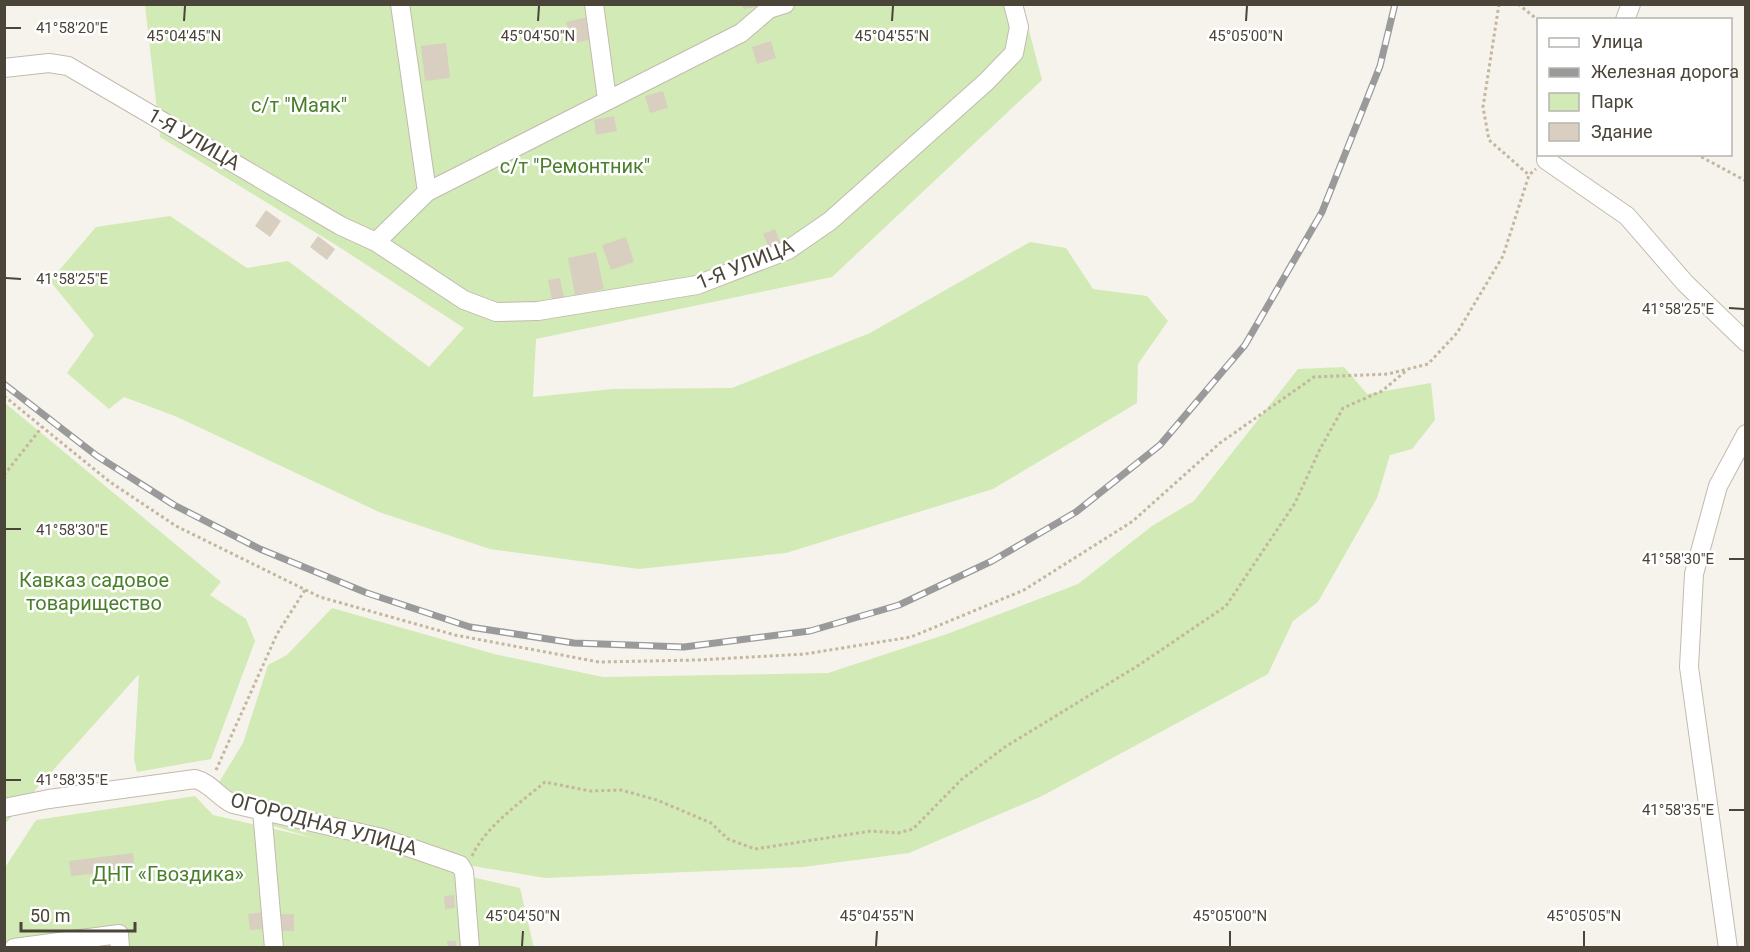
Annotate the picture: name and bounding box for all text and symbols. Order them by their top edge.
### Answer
legend [1537,18,1732,156]
text: 41°58'20"E [36,19,109,37]
text: 45°04'45"N [147,27,221,45]
text: 45°04'50"N [501,27,575,45]
text: 45°04'55"N [855,27,929,45]
text: 45°05'00"N [1209,27,1283,45]
text: Улица [1591,31,1643,52]
text: Железная дорога [1591,61,1739,82]
text: Парк [1591,91,1634,112]
park label: с/т "Маяк" [251,93,347,117]
street label: 1-Я УЛИЦА [143,103,245,175]
text: Здание [1591,121,1653,142]
park label: с/т "Ремонтник" [500,154,650,178]
street label: 1-Я УЛИЦА [693,234,797,294]
text: 41°58'25"E [36,270,109,288]
text: 41°58'25"E [1642,300,1715,318]
text: 41°58'30"E [36,521,109,539]
text: 41°58'30"E [1642,550,1715,568]
park label: Кавказ садовое товарищество [19,568,169,615]
text: 41°58'35"E [36,771,109,789]
street label: ОГОРОДНАЯ УЛИЦА [228,787,420,861]
text: 41°58'35"E [1642,801,1715,819]
park label: ДНТ «Гвоздика» [92,862,244,886]
scale bar [21,895,135,933]
text: 50 m [30,905,70,926]
text: 45°04'50"N [486,907,560,925]
text: 45°04'55"N [840,907,914,925]
text: 45°05'00"N [1193,907,1267,925]
text: 45°05'05"N [1547,907,1621,925]

